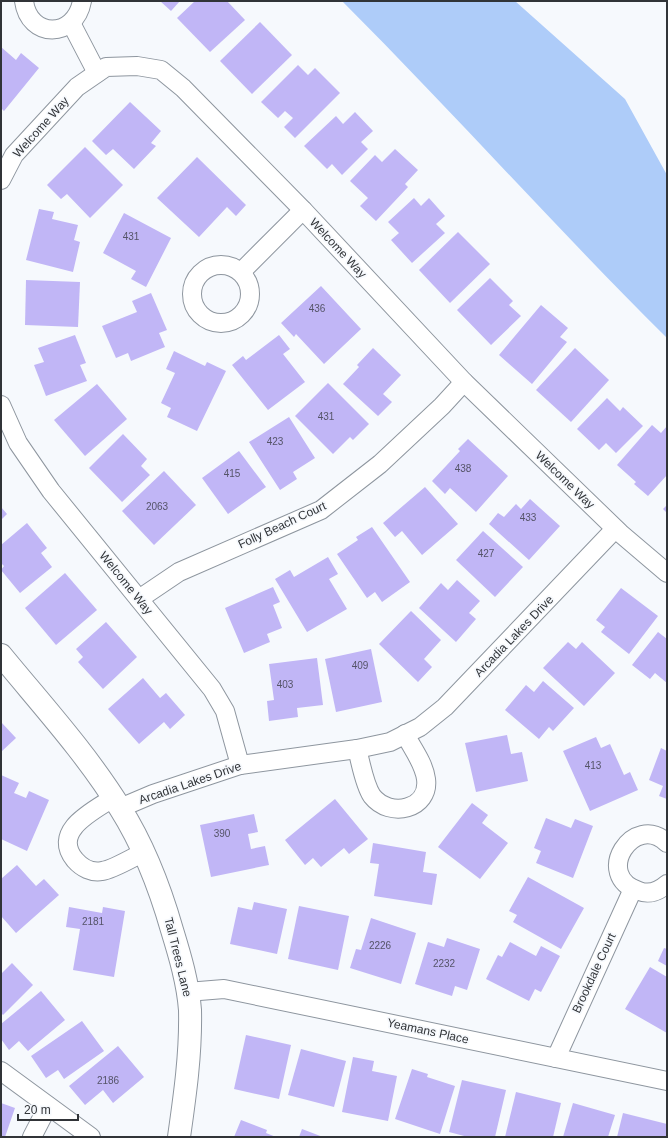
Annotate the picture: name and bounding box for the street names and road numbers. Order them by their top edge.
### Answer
street label: Welcome Way [10,94,72,160]
street label: Welcome Way [307,215,369,281]
street label: Welcome Way [533,448,597,512]
street label: Folly Beach Court [236,498,329,551]
street label: Welcome Way [96,549,156,617]
street label: Arcadia Lakes Drive [472,592,557,679]
street label: Arcadia Lakes Drive [137,759,243,807]
street label: Tall Trees Lane [161,916,195,998]
street label: Brookdale Court [569,930,619,1015]
street label: Yeamans Place [386,1016,470,1047]

